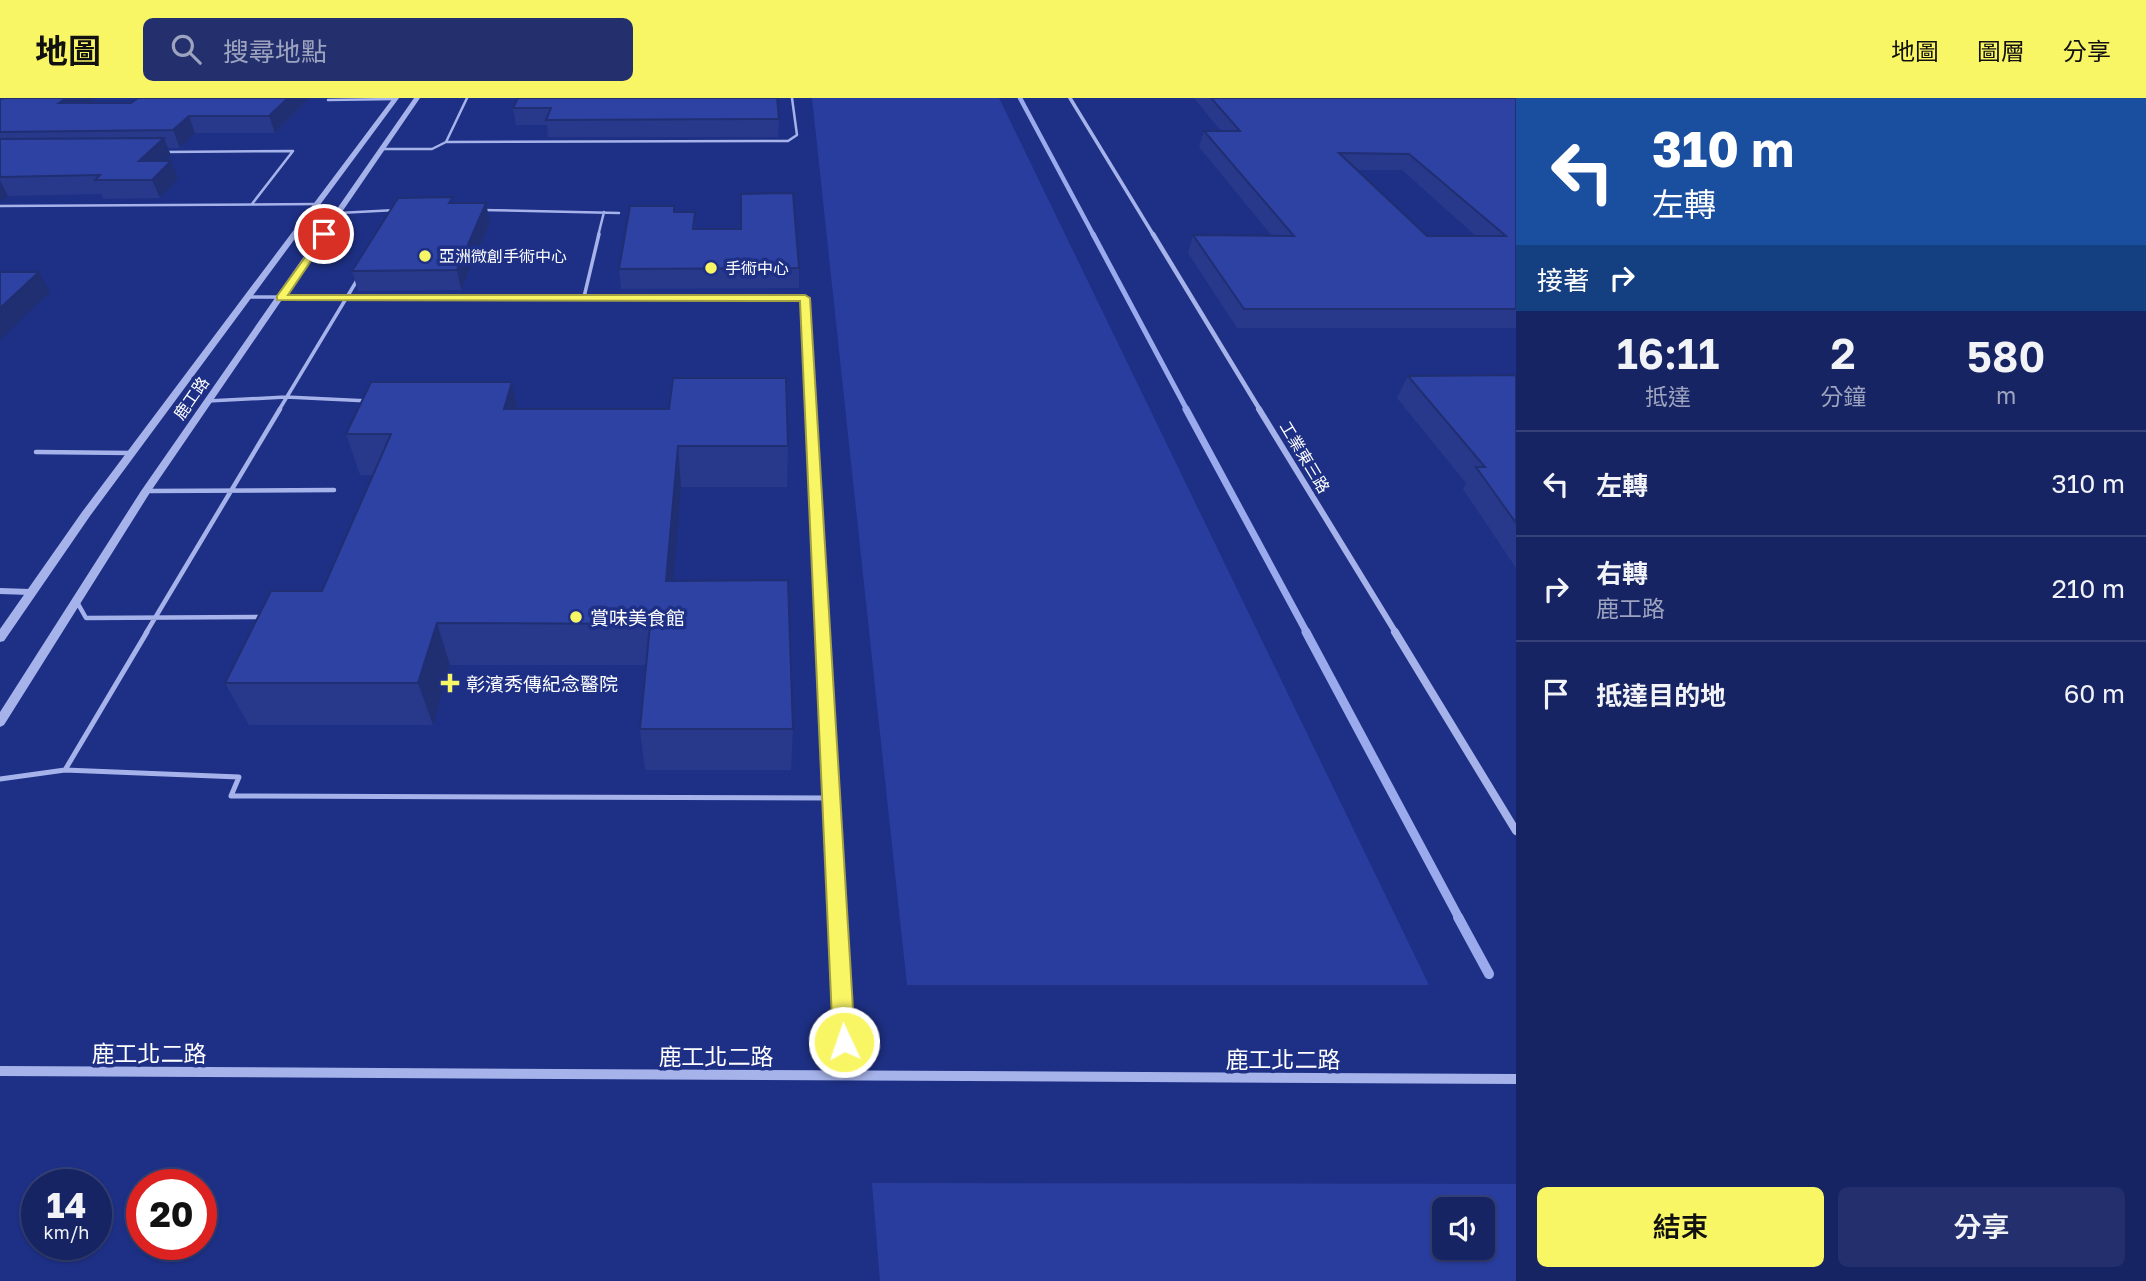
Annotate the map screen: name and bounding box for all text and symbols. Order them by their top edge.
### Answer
search box [143,18,633,81]
icon: search [167,30,205,68]
text: 地圖 [35,31,101,70]
text: 搜尋地點 [223,36,327,67]
text: 地圖 [1891,36,1939,65]
text: 圖層 [1977,36,2025,65]
text: 分享 [2063,36,2111,65]
text: 310 m [1652,119,1794,178]
icon: left [1537,126,1628,217]
text: 左轉 [1652,185,1716,223]
pin [294,204,354,264]
icon: arrive [305,215,343,253]
place label: 亞洲微創手術中心 [439,246,567,266]
marker: 亞洲微創手術中心 [417,248,433,264]
place label: 手術中心 [725,258,789,278]
icon: right [1603,259,1641,297]
marker: 手術中心 [703,260,719,276]
text: 接著 [1537,265,1589,296]
text: 16:11 [1617,328,1719,378]
text: 2 [1831,328,1856,378]
text: 580 [1967,331,2045,381]
street label: 鹿工路 [169,373,213,423]
text: m [1996,381,2016,409]
text: 抵達 [1645,382,1691,410]
text: 分鐘 [1820,382,1866,410]
street label: 工業東三路 [1276,418,1334,496]
icon: left [1537,465,1575,503]
text: 310 m [2052,468,2125,499]
text: 左轉 [1596,470,1648,501]
text: 右轉 [1596,558,1648,589]
icon: right [1537,570,1575,608]
text: 210 m [2052,573,2125,604]
text: 鹿工路 [1596,594,1665,622]
place label: 賞味美食館 [590,606,685,629]
marker: 賞味美食館 [568,609,584,625]
place label: 彰濱秀傳紀念醫院 [466,672,618,695]
marker: 彰濱秀傳紀念醫院 [440,673,460,693]
icon: arrive [1537,675,1575,713]
text: 60 m [2064,678,2125,709]
text: 抵達目的地 [1596,680,1726,711]
position arrow [807,1005,881,1079]
street label: 鹿工北二路 [92,1039,207,1067]
street label: 鹿工北二路 [659,1042,774,1070]
street label: 鹿工北二路 [1226,1045,1341,1073]
speed limit sign: 20 [126,1169,217,1260]
text: 14 [47,1184,86,1226]
button: 結束 [1537,1187,1824,1267]
button: 分享 [1838,1187,2125,1267]
map controls [1432,1197,1495,1260]
button: sound [1432,1197,1495,1260]
text: km/h [44,1221,89,1243]

